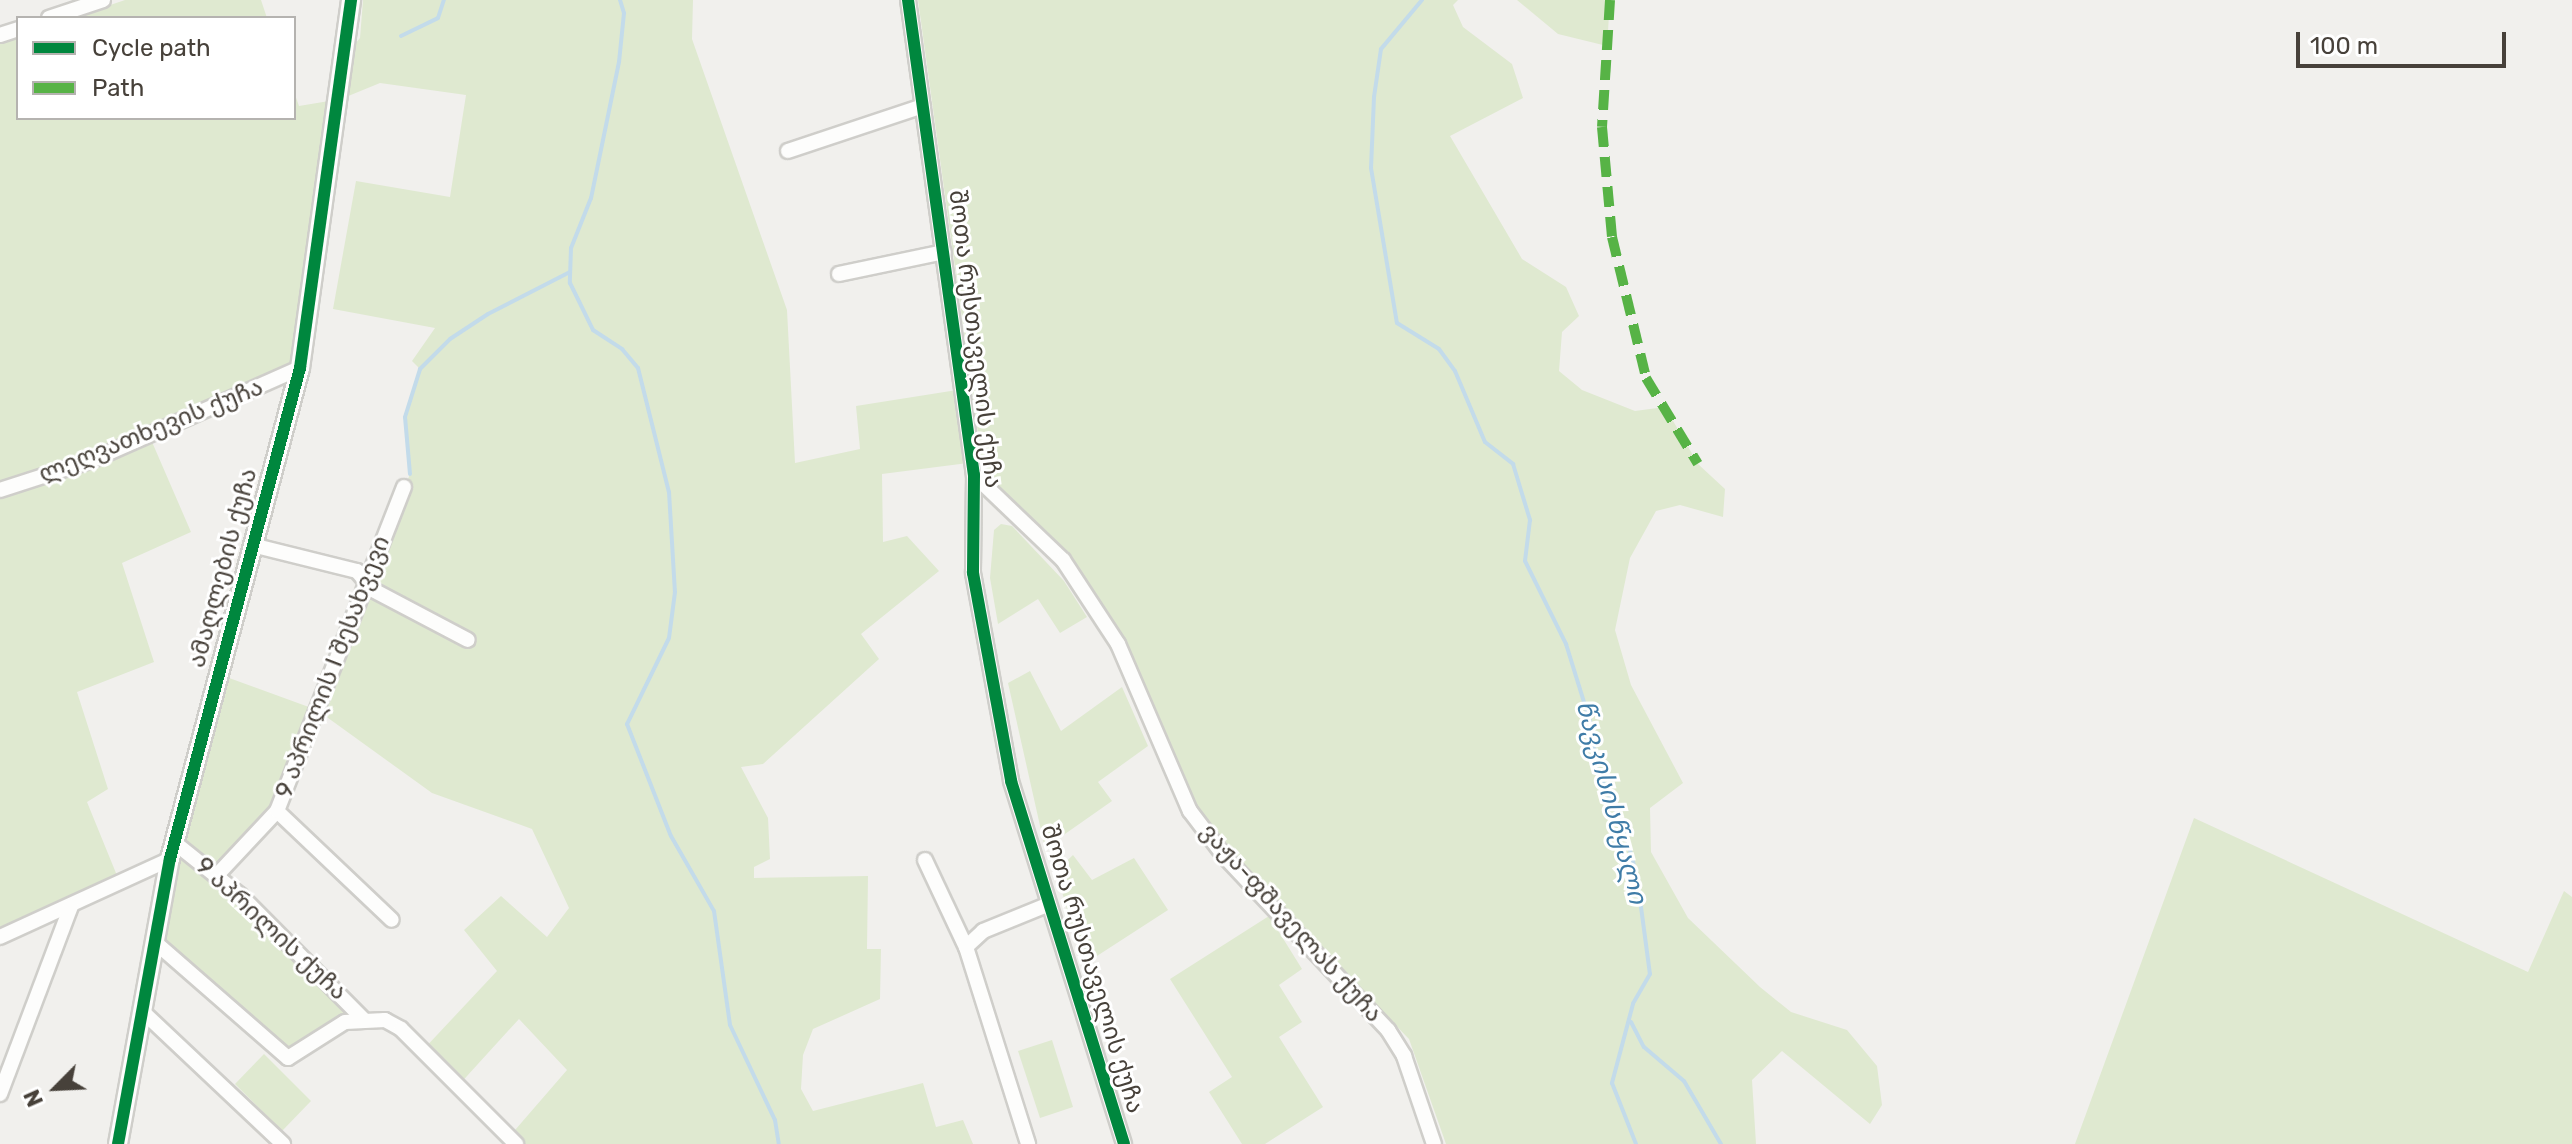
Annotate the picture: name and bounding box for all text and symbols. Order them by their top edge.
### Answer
legend [16,16,296,120]
scale bar [2300,16,2510,66]
text: 100 m [2310,32,2378,60]
text: Cycle path [92,34,211,62]
text: Path [92,74,144,102]
street label: შოთა რუსთაველის ქუჩა [942,188,1008,490]
street label: ლეღვათხევის ქუჩა [35,373,267,489]
street label: ამაღლების ქუჩა [183,465,263,671]
street label: 9 აპრილის I შესახვევი [270,532,396,802]
water label: წავკისისწყალი [1569,697,1653,907]
street label: ვაჟა-ფშაველას ქუჩა [1194,818,1388,1028]
street label: შოთა რუსთაველის ქუჩა [1034,821,1150,1117]
street label: 9 აპრილის ქუჩა [189,851,353,1007]
north arrow [16,1048,96,1128]
text: N [18,1085,49,1111]

